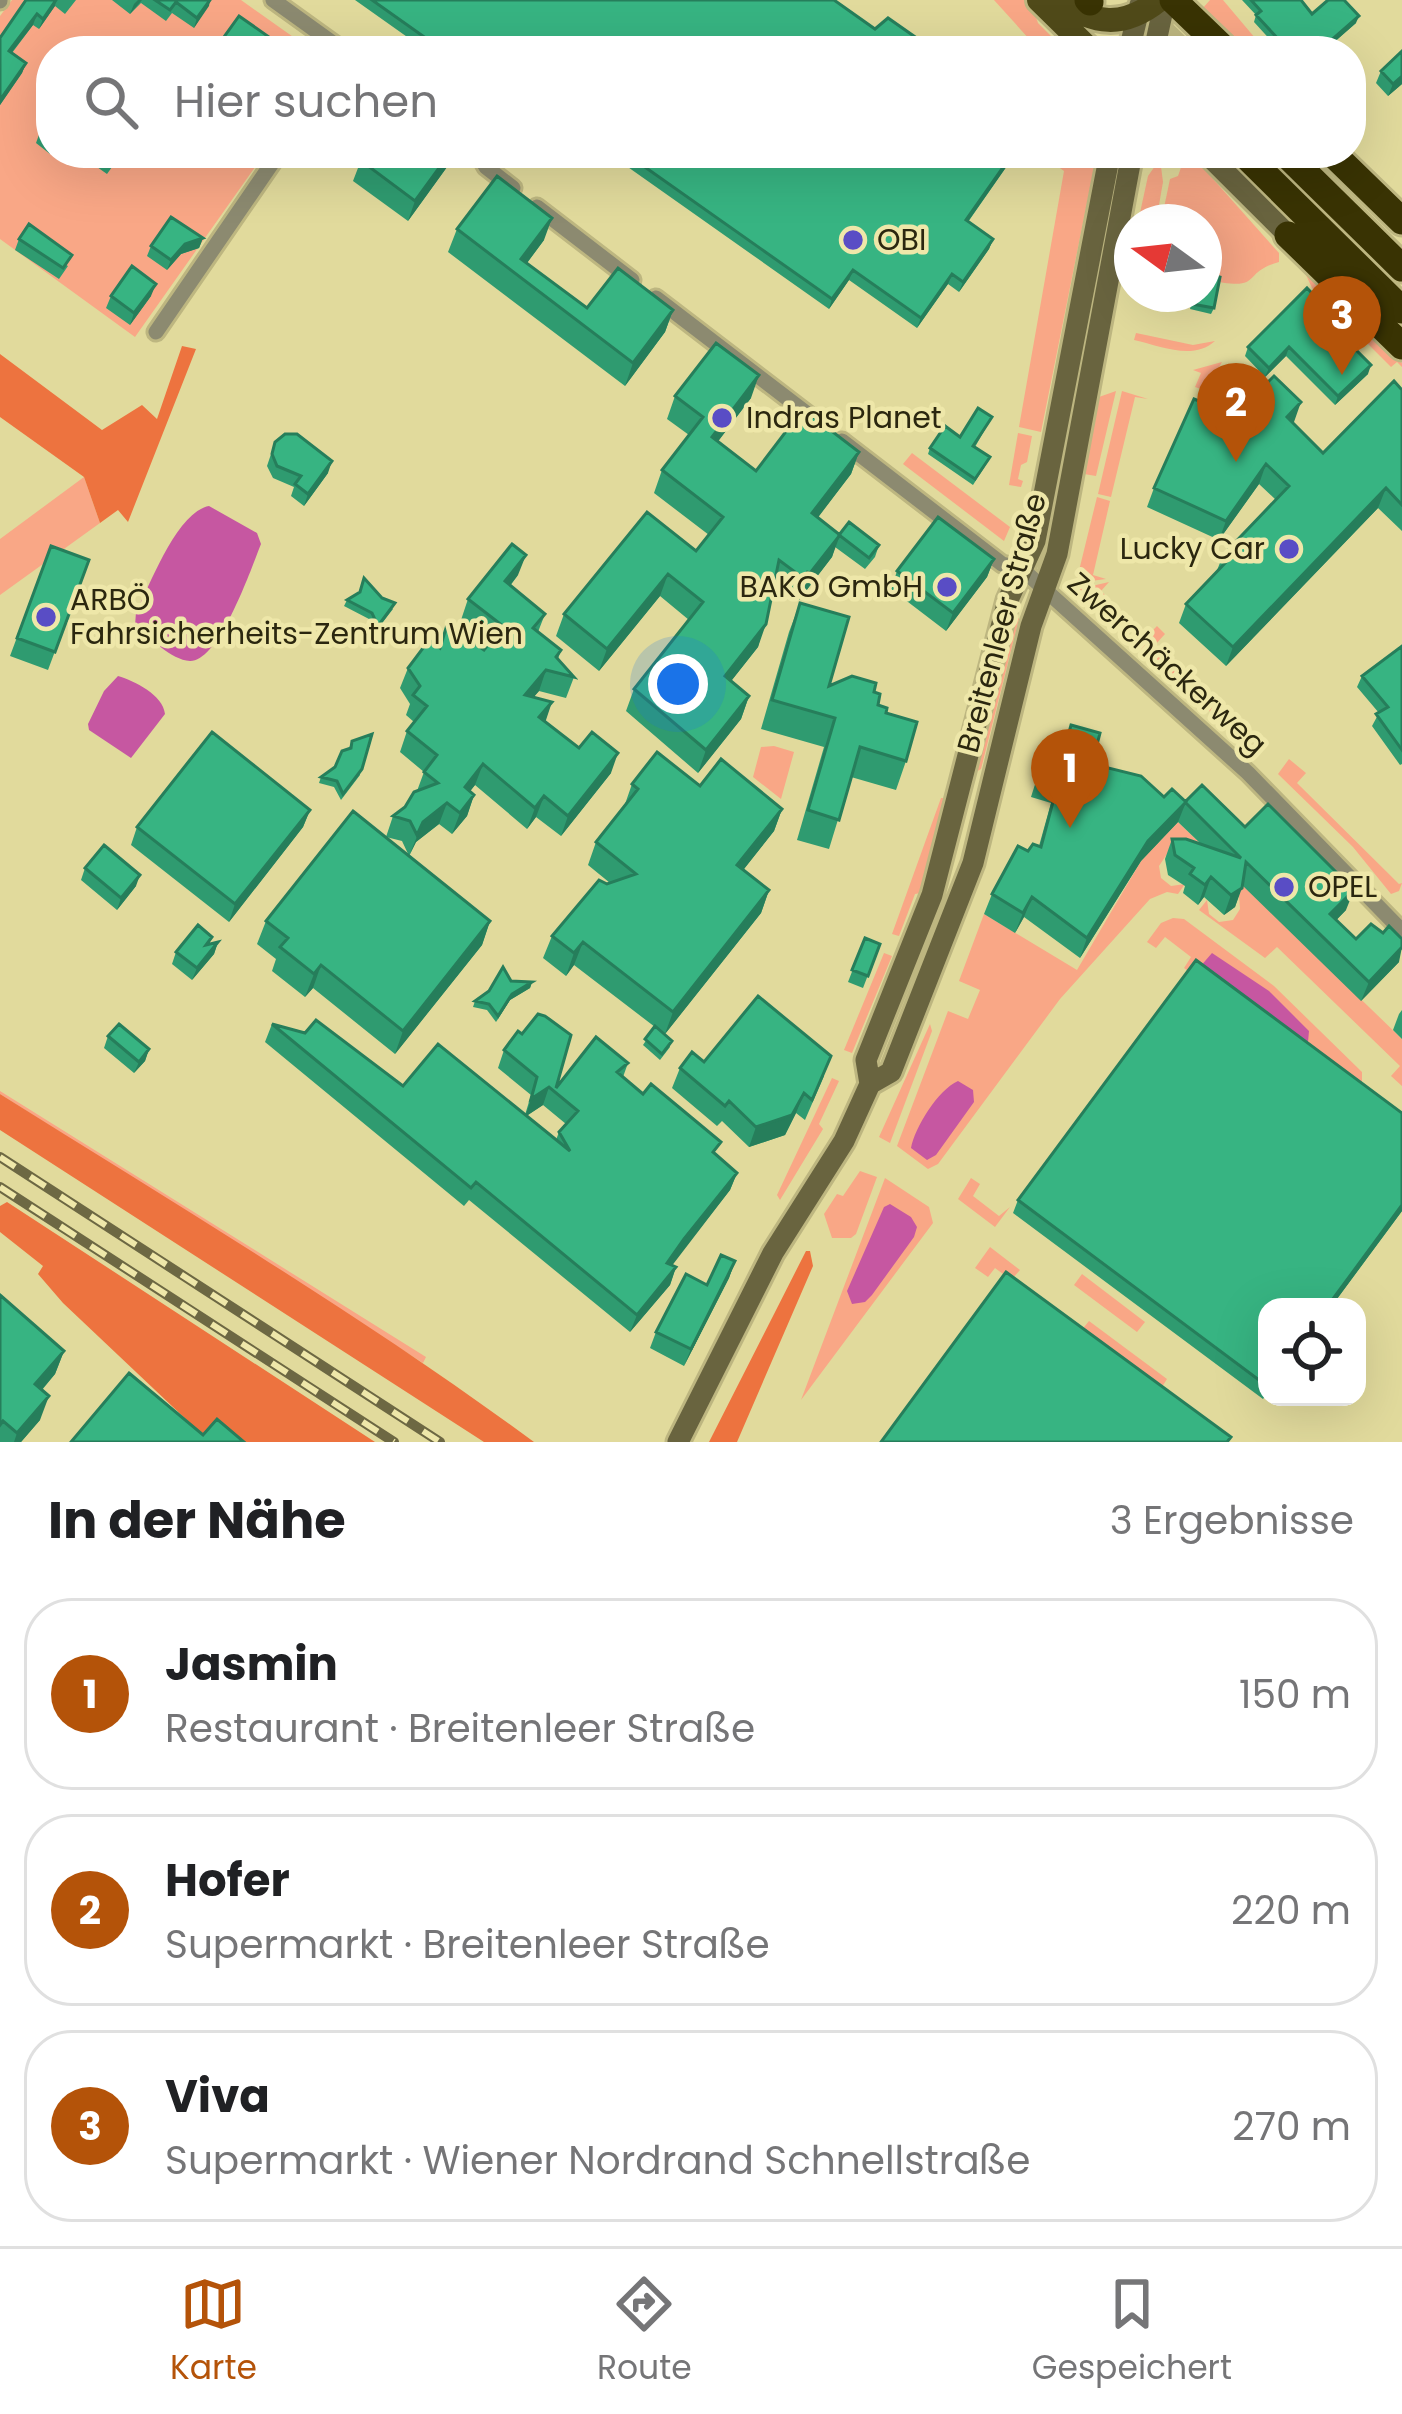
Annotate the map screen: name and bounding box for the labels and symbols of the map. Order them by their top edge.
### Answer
north arrow [1114,204,1222,312]
place label: OBI [877,218,926,261]
marker: OBI [840,227,866,253]
pin: 3 [1303,276,1381,375]
pin: 2 [1197,363,1275,462]
place label: Indras Planet [746,396,942,439]
marker: Indras Planet [709,405,735,431]
street label: Breitenleer Straße [946,488,1057,757]
place label: Lucky Car [1120,527,1265,570]
marker: Lucky Car [1276,536,1302,562]
street label: Zwerchäckerweg [1058,562,1277,765]
place label: BAKO GmbH [740,565,923,608]
marker: BAKO GmbH [934,574,960,600]
place label: ARBÖ Fahrsicherheits-Zentrum Wien [70,578,523,655]
marker: ARBÖ Fahrsicherheits-Zentrum Wien [33,604,59,630]
your location [648,654,708,714]
pin: 1 [1031,729,1109,828]
place label: OPEL [1308,865,1377,908]
marker: OPEL [1271,874,1297,900]

